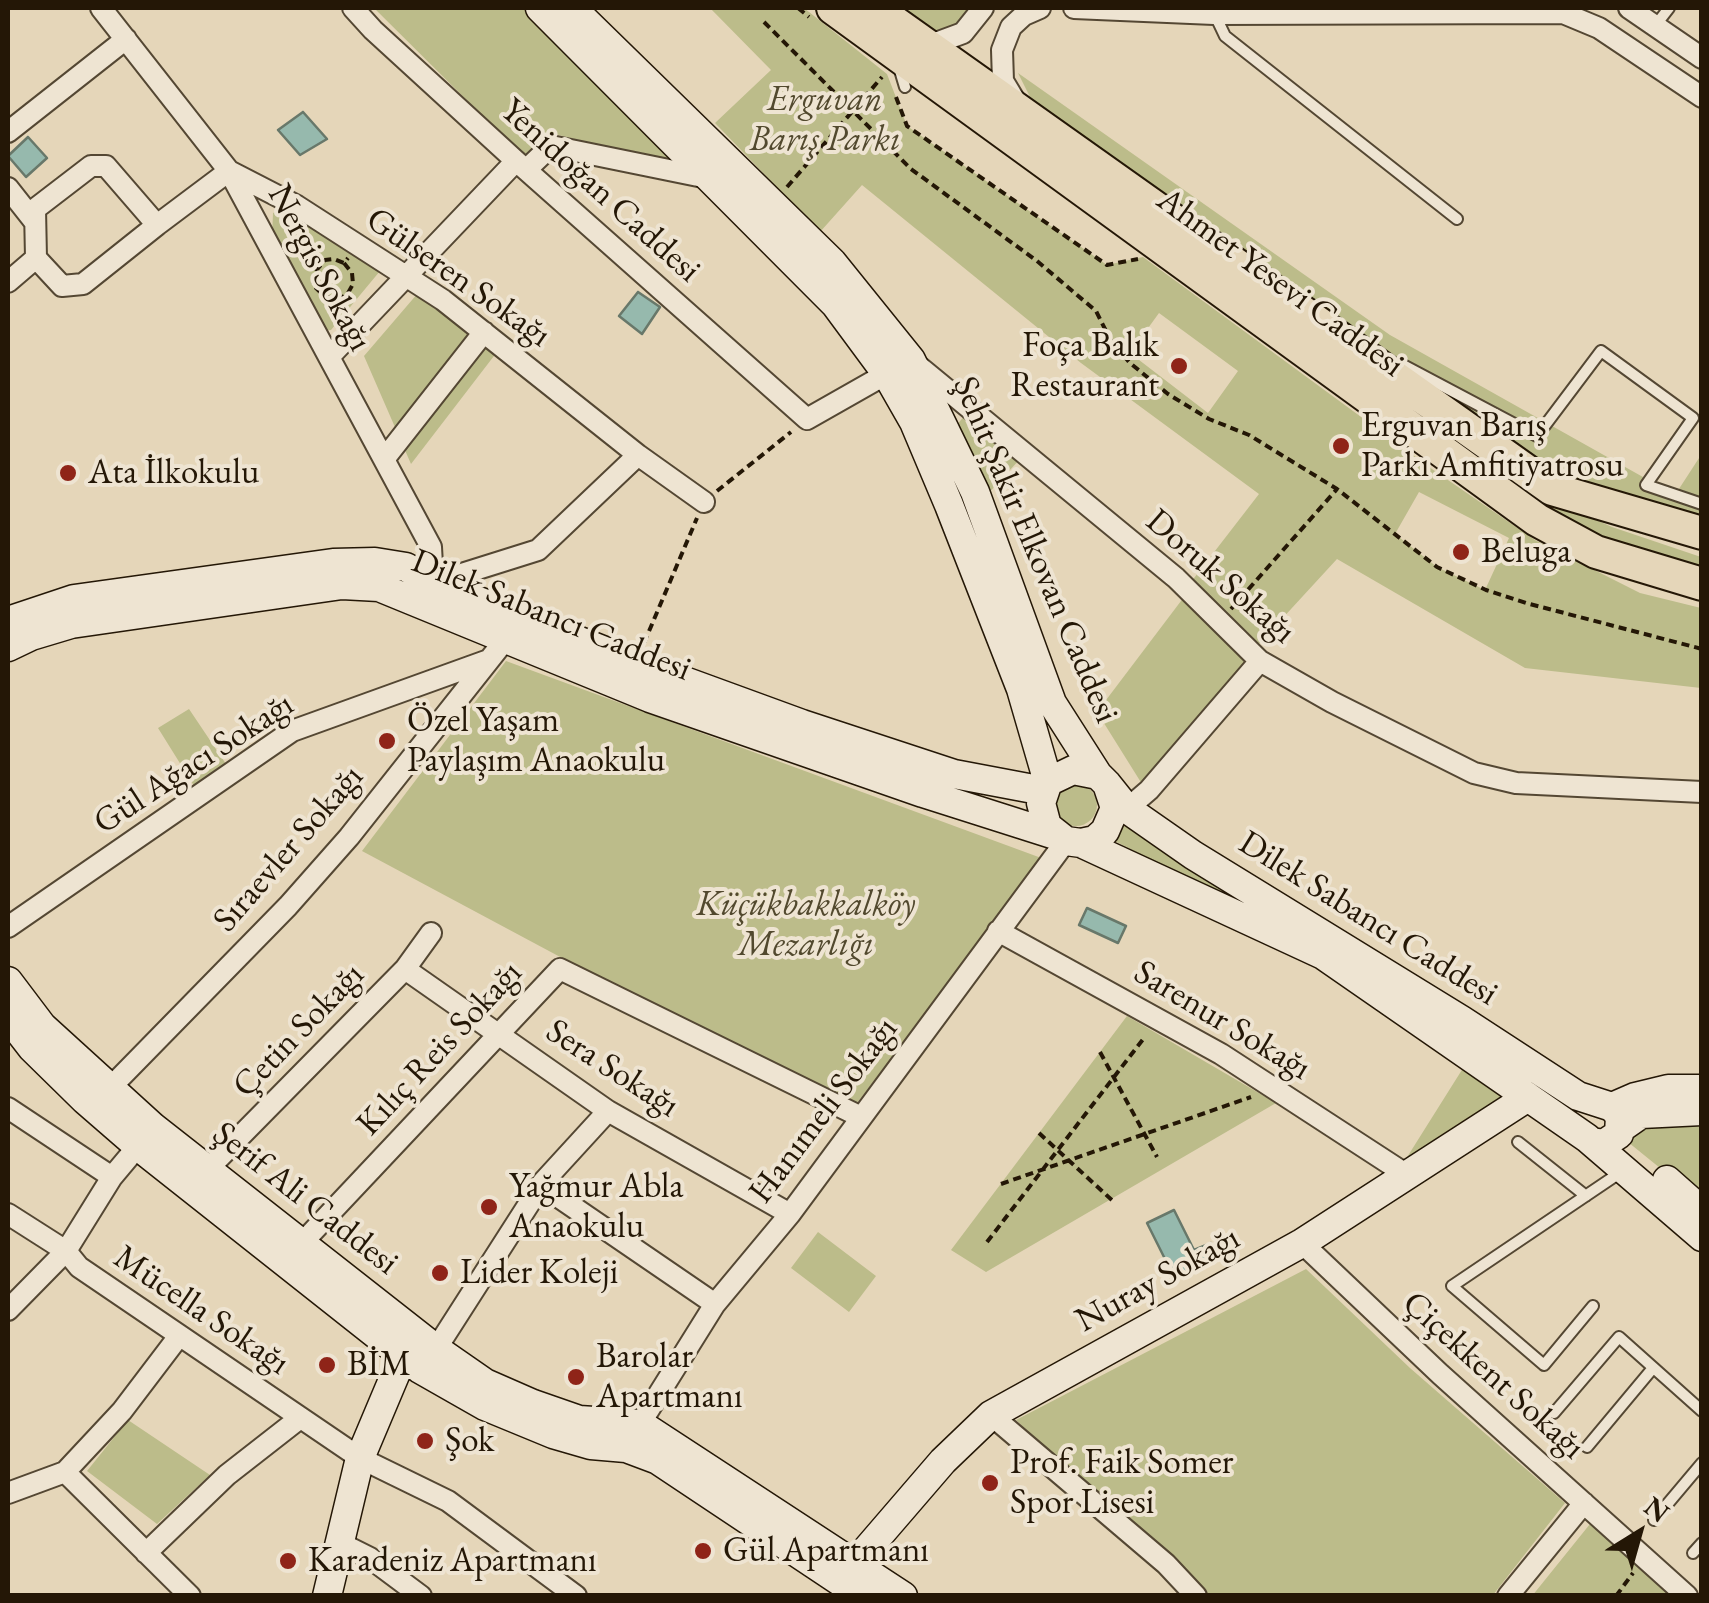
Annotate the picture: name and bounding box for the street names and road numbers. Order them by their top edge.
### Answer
street label: Yenidoğan Caddesi [491,90,709,292]
street label: Nergis Sokağı [258,178,380,358]
street label: Ahmet Yesevi Caddesi [1148,179,1412,387]
street label: Gülseren Sokağı [358,199,558,357]
street label: Şehit Şakir Elkovan Caddesi [943,371,1127,729]
street label: Doruk Sokağı [1137,501,1303,653]
street label: Dilek Sabancı Caddesi [405,541,697,691]
street label: Gül Ağacı Sokağı [86,684,302,844]
street label: Sıraevler Sokağı [205,757,373,941]
street label: Dilek Sabancı Caddesi [1231,822,1505,1016]
street label: Sarenur Sokağı [1126,952,1318,1090]
street label: Kılıç Reis Sokağı [348,953,532,1145]
street label: Çetin Sokağı [225,955,373,1107]
street label: Hanımeli Sokağı [741,1010,907,1212]
street label: Sera Sokağı [538,1011,686,1127]
street label: Şerif Ali Caddesi [204,1113,406,1285]
street label: Nuray Sokağı [1069,1218,1247,1342]
street label: Mücella Sokağı [105,1237,297,1385]
street label: Çiçekkent Sokağı [1393,1283,1593,1469]

